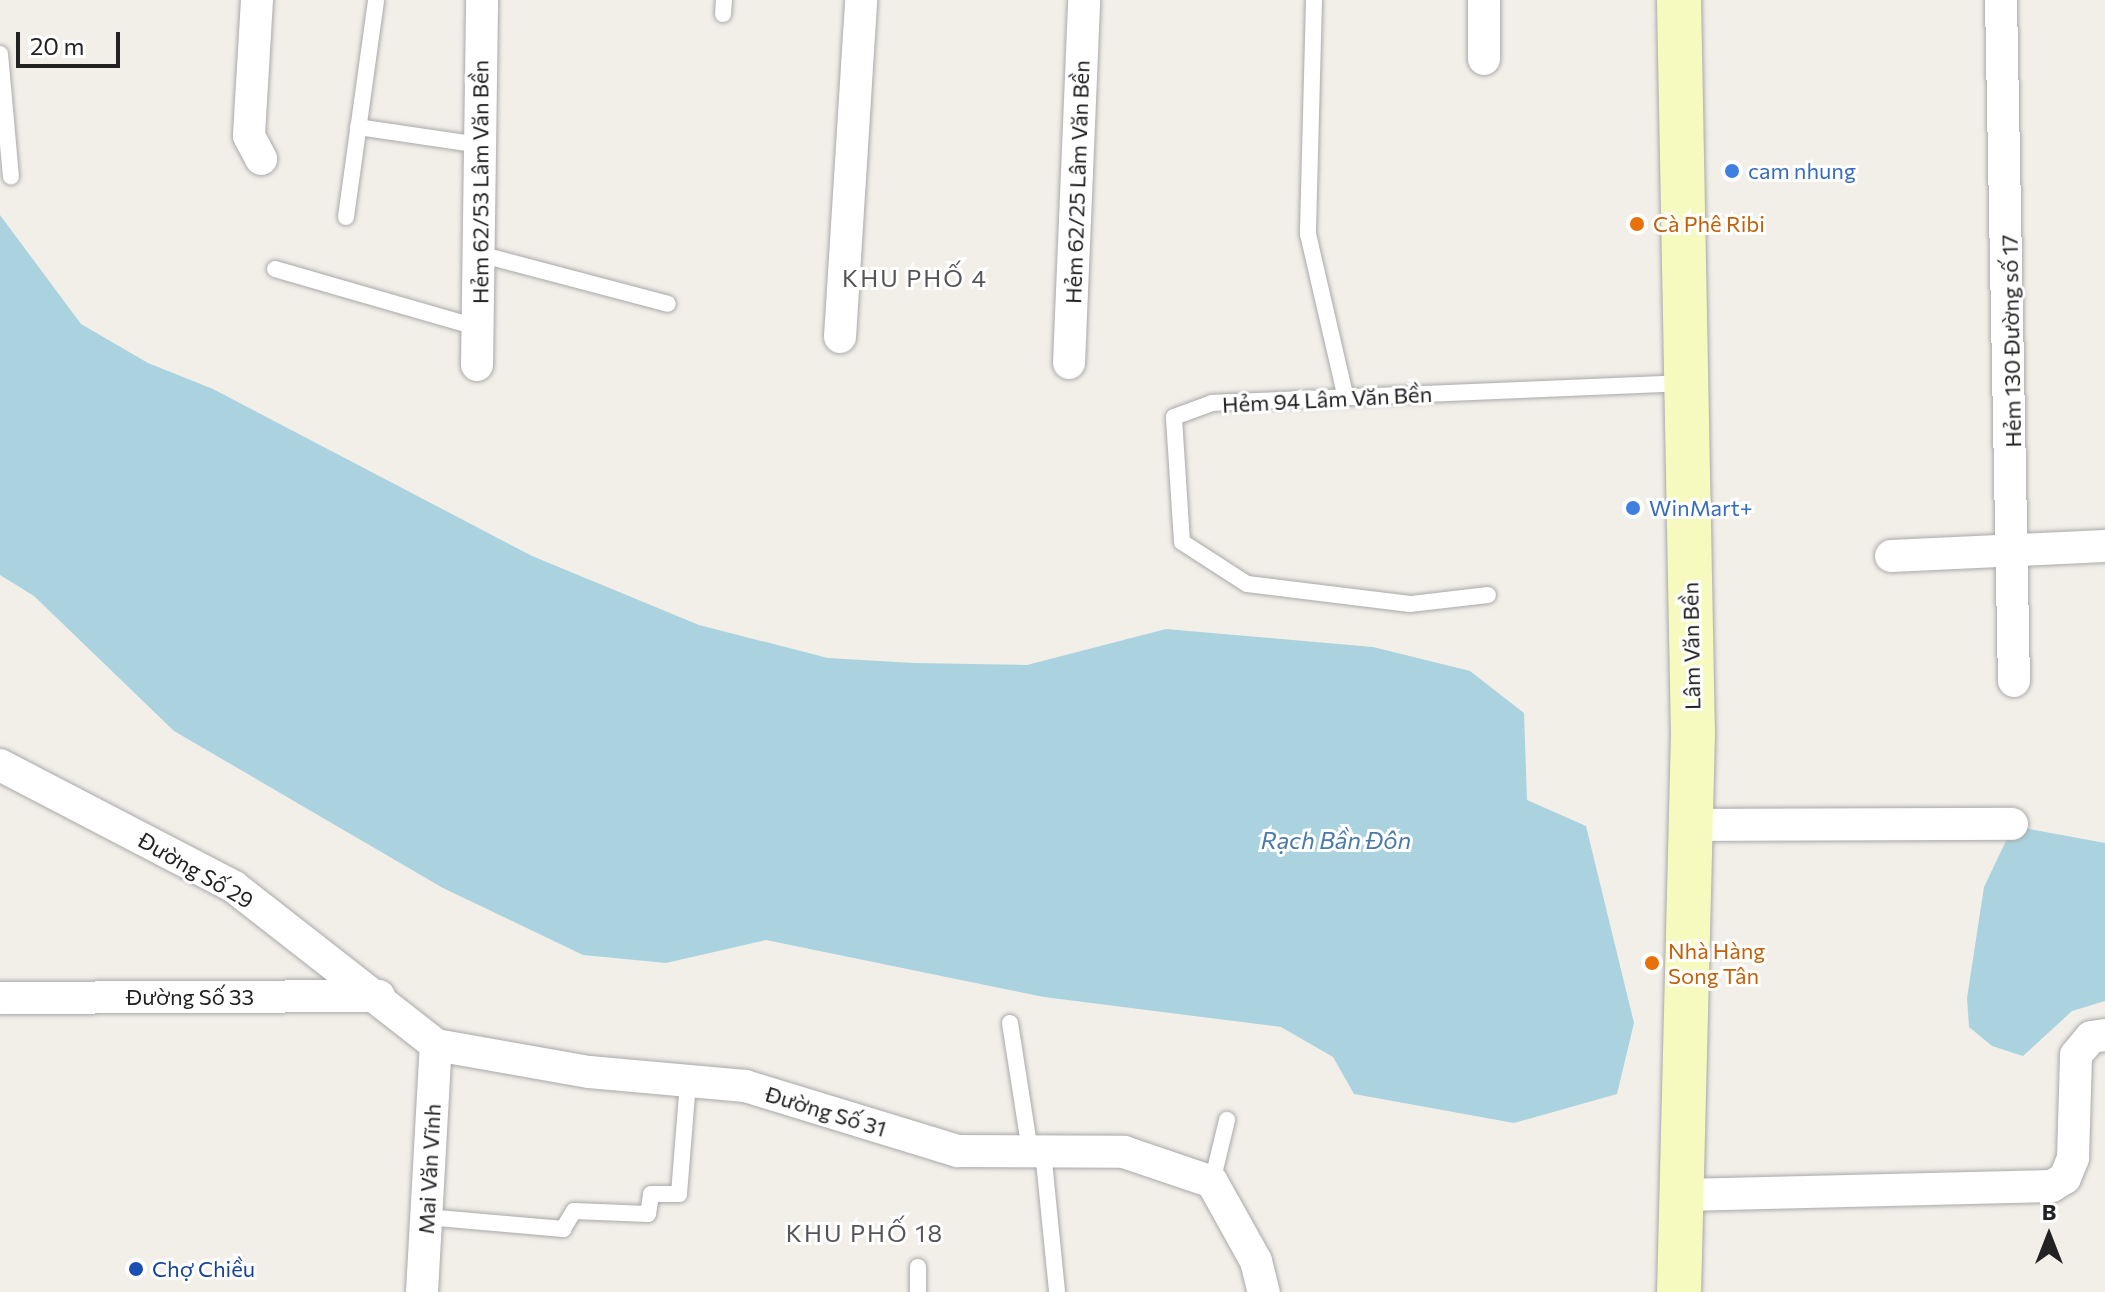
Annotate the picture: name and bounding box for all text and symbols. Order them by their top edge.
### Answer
scale bar [20,16,124,66]
text: 20 m [30,31,84,60]
street label: Hẻm 62/53 Lâm Văn Bền [467,60,493,304]
street label: Hẻm 62/25 Lâm Văn Bền [1060,60,1094,304]
place label: cam nhung [1748,158,1856,184]
marker: cam nhung [1723,162,1741,180]
place label: Cà Phê Ribi [1653,211,1765,237]
marker: Cà Phê Ribi [1628,215,1646,233]
street label: Hẻm 130 Đường số 17 [1996,234,2026,448]
district label: KHU PHỐ 4 [842,264,988,292]
street label: Hẻm 94 Lâm Văn Bền [1221,380,1433,418]
place label: WinMart+ [1649,495,1753,521]
marker: WinMart+ [1624,499,1642,517]
street label: Lâm Văn Bền [1677,582,1705,710]
street label: Đường Số 29 [134,826,258,914]
water label: Rạch Bần Đôn [1261,826,1411,854]
place label: Nhà Hàng Song Tân [1668,937,1765,988]
marker: Nhà Hàng Song Tân [1643,954,1661,972]
street label: Đường Số 33 [126,984,254,1010]
street label: Đường Số 31 [762,1080,890,1142]
street label: Mai Văn Vĩnh [412,1103,446,1235]
north arrow [2009,1196,2089,1276]
text: B [2042,1198,2056,1225]
district label: KHU PHỐ 18 [786,1219,944,1247]
place label: Chợ Chiều [152,1256,255,1282]
marker: Chợ Chiều [127,1260,145,1278]

